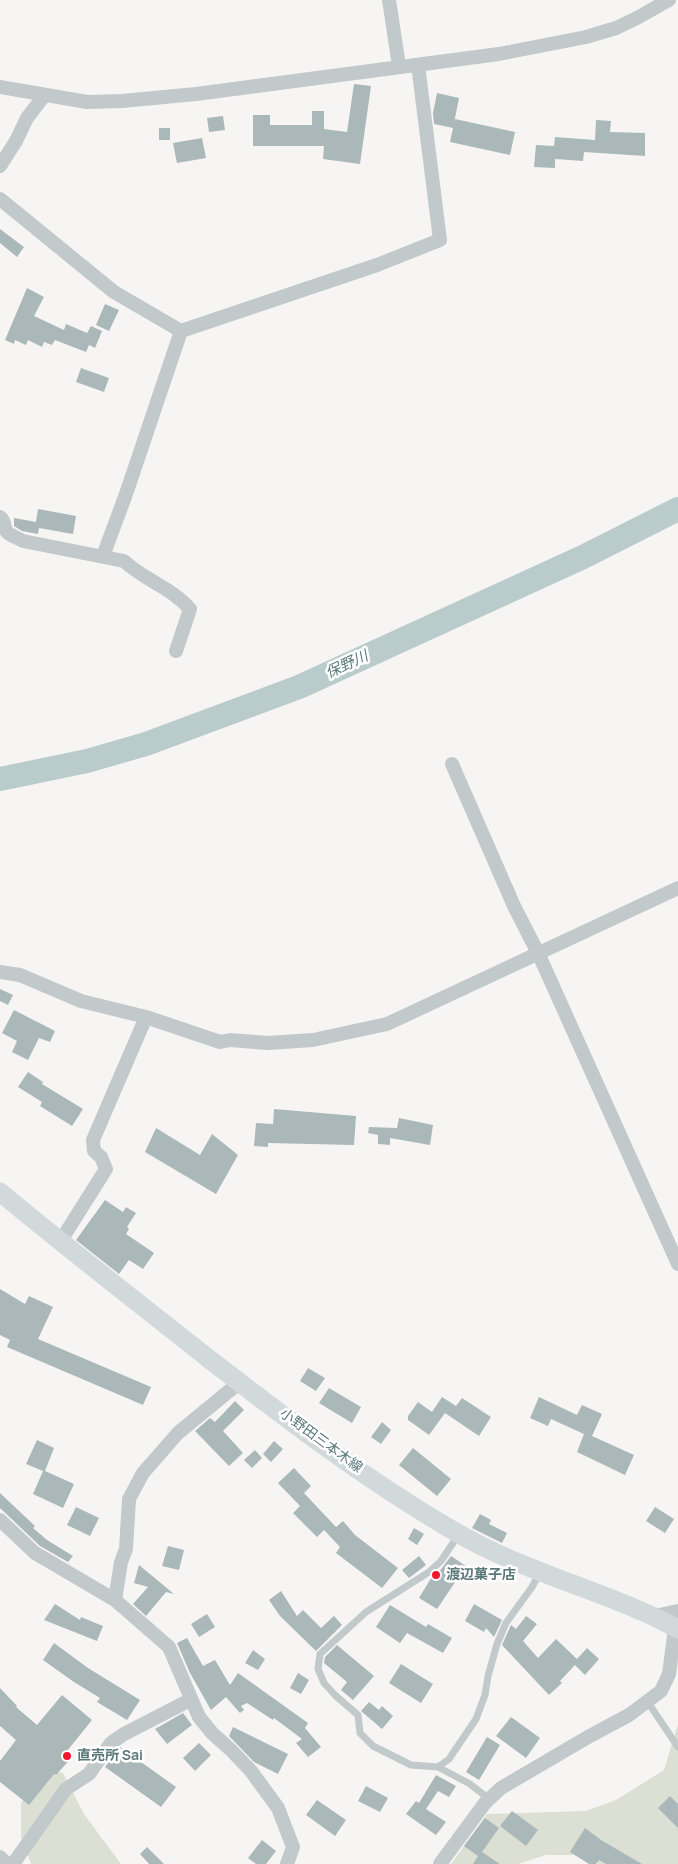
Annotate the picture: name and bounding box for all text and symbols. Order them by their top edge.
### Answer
water label: 保野川 [323,647,371,683]
street label: 小野田三本木線 [276,1405,366,1477]
place label: 渡辺菓子店 [446,1567,516,1583]
marker: 渡辺菓子店 [430,1569,442,1581]
place label: 直売所 Sai [77,1748,143,1764]
marker: 直売所 Sai [61,1750,73,1762]

